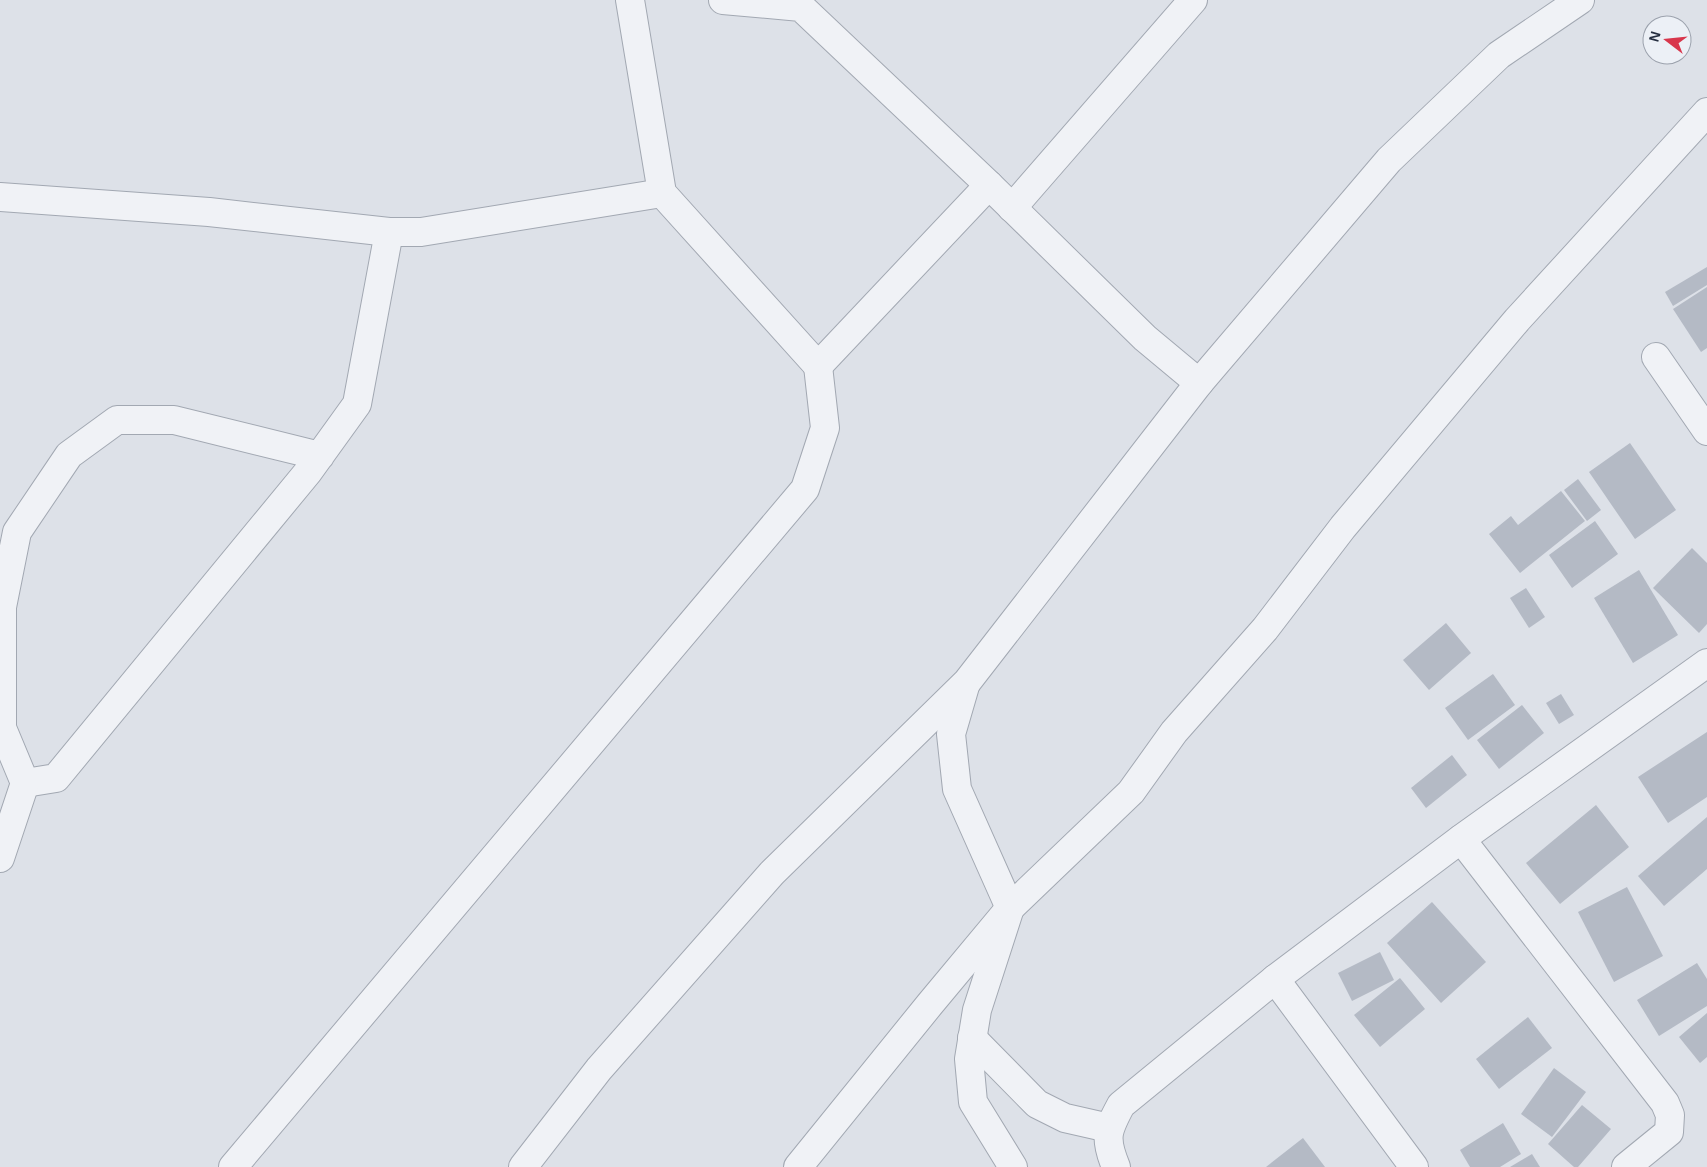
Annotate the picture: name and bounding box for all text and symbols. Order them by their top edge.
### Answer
north arrow [1642,15,1692,65]
text: N [1645,29,1664,43]

